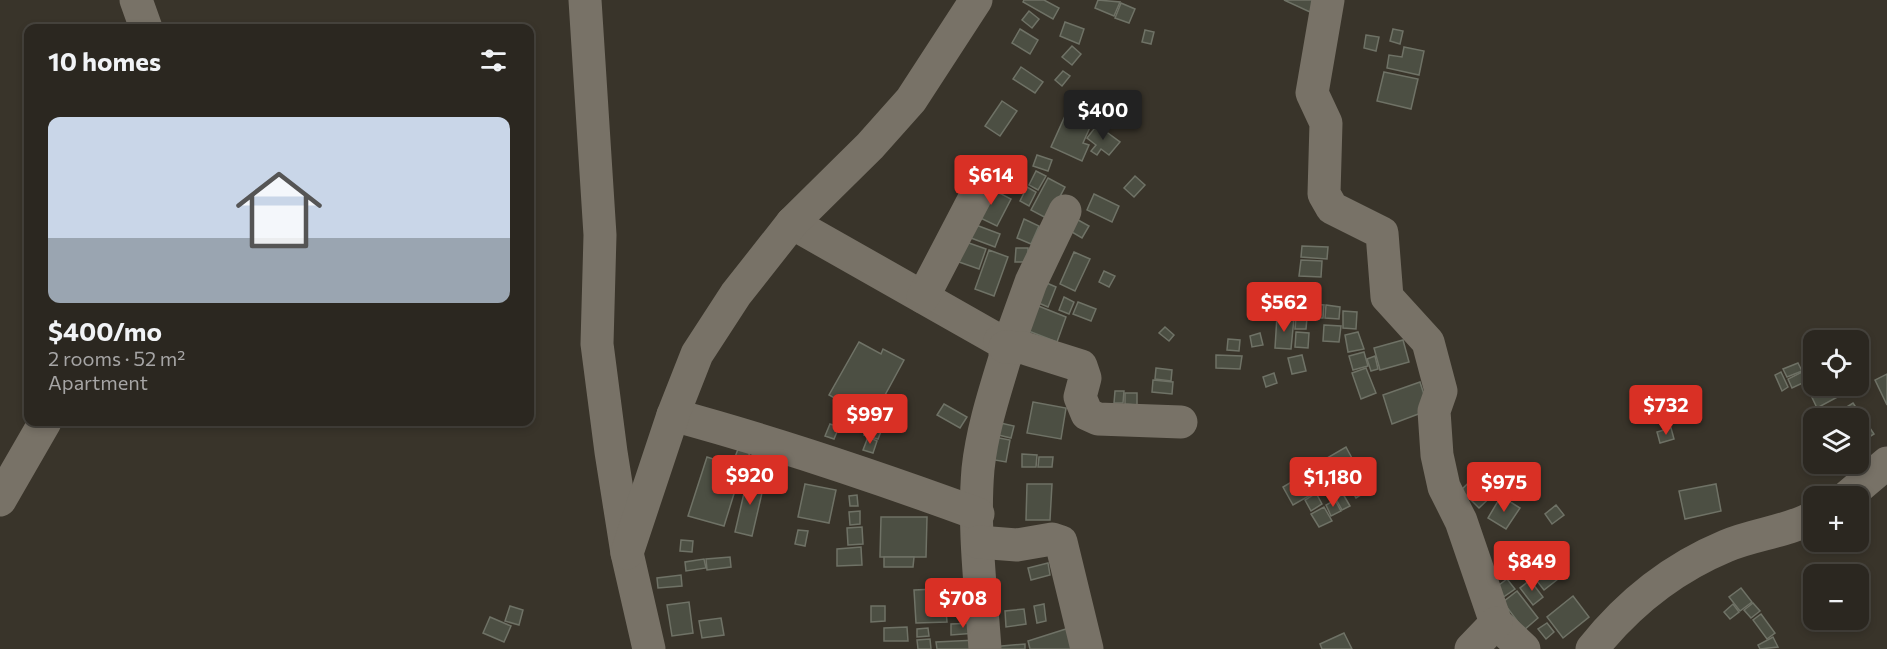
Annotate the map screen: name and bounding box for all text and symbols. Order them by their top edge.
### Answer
icon: filters [477,44,510,77]
text: 10 homes [48,45,161,76]
pin: $400 [1067,90,1139,141]
text: $400 [1078,97,1128,121]
pin: $614 [955,155,1027,206]
icon: home [225,156,333,264]
text: $614 [968,162,1014,186]
pin: $562 [1248,282,1320,333]
text: $562 [1261,289,1307,313]
text: $400/mo [48,315,162,346]
map controls [1803,330,1869,630]
button: locate [1803,330,1869,396]
text: 2 rooms · 52 m² [48,346,185,370]
text: Apartment [48,370,148,394]
pin: $732 [1630,385,1702,436]
text: $732 [1643,392,1689,416]
pin: $997 [834,394,906,445]
text: $997 [847,401,893,425]
button: layers [1803,408,1869,474]
pin: $920 [714,455,786,506]
pin: $1,180 [1284,457,1382,508]
text: $920 [726,462,774,486]
pin: $975 [1468,462,1540,513]
text: $1,180 [1304,464,1362,488]
text: $975 [1481,469,1527,493]
button: + [1803,486,1869,552]
pin: $849 [1496,541,1568,592]
text: $849 [1508,548,1556,572]
button: − [1803,564,1869,630]
pin: $708 [927,578,999,629]
text: $708 [939,585,987,609]

